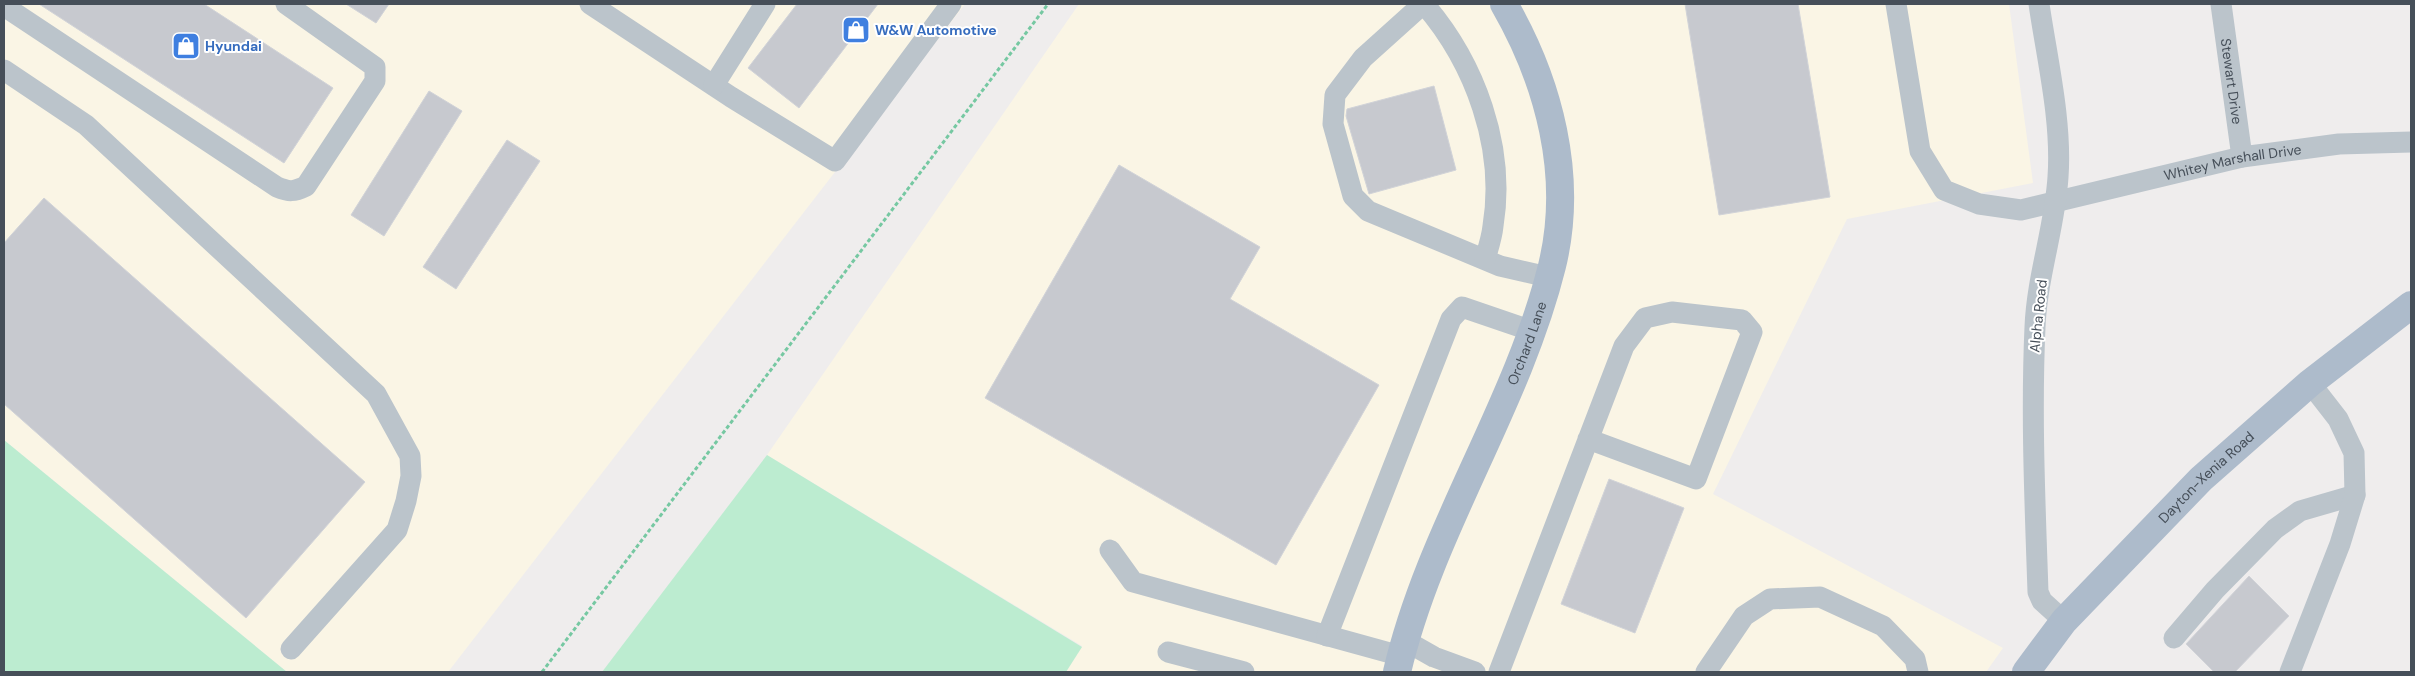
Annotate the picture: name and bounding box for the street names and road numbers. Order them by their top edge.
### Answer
street label: Stewart Drive [2217,37,2246,126]
street label: Whitey Marshall Drive [2162,140,2303,184]
street label: Alpha Road [2025,279,2051,353]
street label: Orchard Lane [1503,299,1551,388]
street label: Dayton-Xenia Road [2155,427,2258,527]

